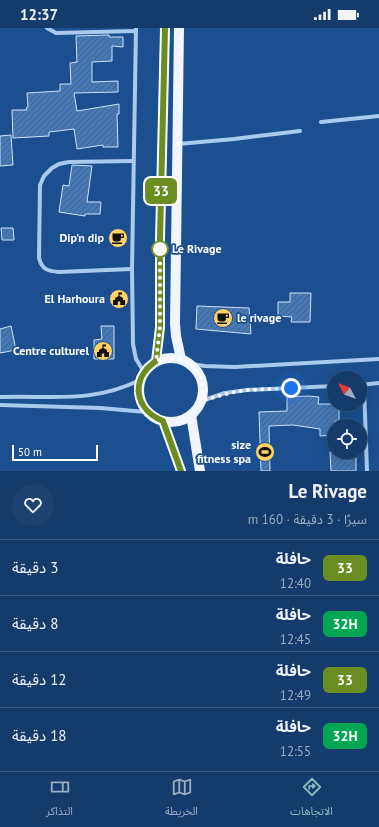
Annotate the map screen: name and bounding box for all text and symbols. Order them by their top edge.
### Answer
text: 12:37 [20,5,58,24]
line badge: 33 [143,178,179,204]
text: 33 [153,182,169,200]
cafe icon: Dip'n dip [107,227,129,249]
place label: Dip'n dip [59,230,105,245]
marker: Le Rivage [151,240,169,258]
place label: Le Rivage [172,241,222,256]
public building icon: El Harhoura [108,288,130,310]
place label: El Harhoura [45,291,105,306]
cafe icon: le rivage [212,307,234,329]
place label: le rivage [237,310,281,325]
public building icon: Centre culturel [92,340,114,362]
place label: Centre culturel [13,343,89,358]
north arrow [327,371,367,411]
map controls [327,371,367,459]
your location [281,378,301,398]
button: locate [327,419,367,459]
place label: size fitness spa [197,437,251,466]
sports icon: size fitness spa [254,441,276,463]
scale bar [12,443,98,462]
text: 50 m [18,445,42,459]
text: Le Rivage [289,479,367,503]
button: heart [12,484,54,526]
text: سيرًا · 3 دقيقة · 160 m [248,511,367,528]
text: حافلة [276,549,311,568]
text: 3 دقيقة [12,558,58,577]
text: 33 [337,559,353,577]
text: 12:40 [280,575,311,592]
text: حافلة [276,605,311,624]
text: 8 دقيقة [12,614,58,633]
text: 32H [333,615,358,633]
text: 12:45 [280,631,311,648]
text: حافلة [276,661,311,680]
text: 12 دقيقة [12,670,67,689]
text: 33 [337,671,353,689]
text: 12:49 [280,687,311,704]
text: حافلة [276,717,311,736]
text: 18 دقيقة [12,726,67,745]
text: 32H [333,727,358,745]
text: 12:55 [280,743,311,760]
tab: التذاكر [46,776,73,823]
tab: الخريطة [165,776,198,823]
tab: الاتجاهات [290,776,333,823]

